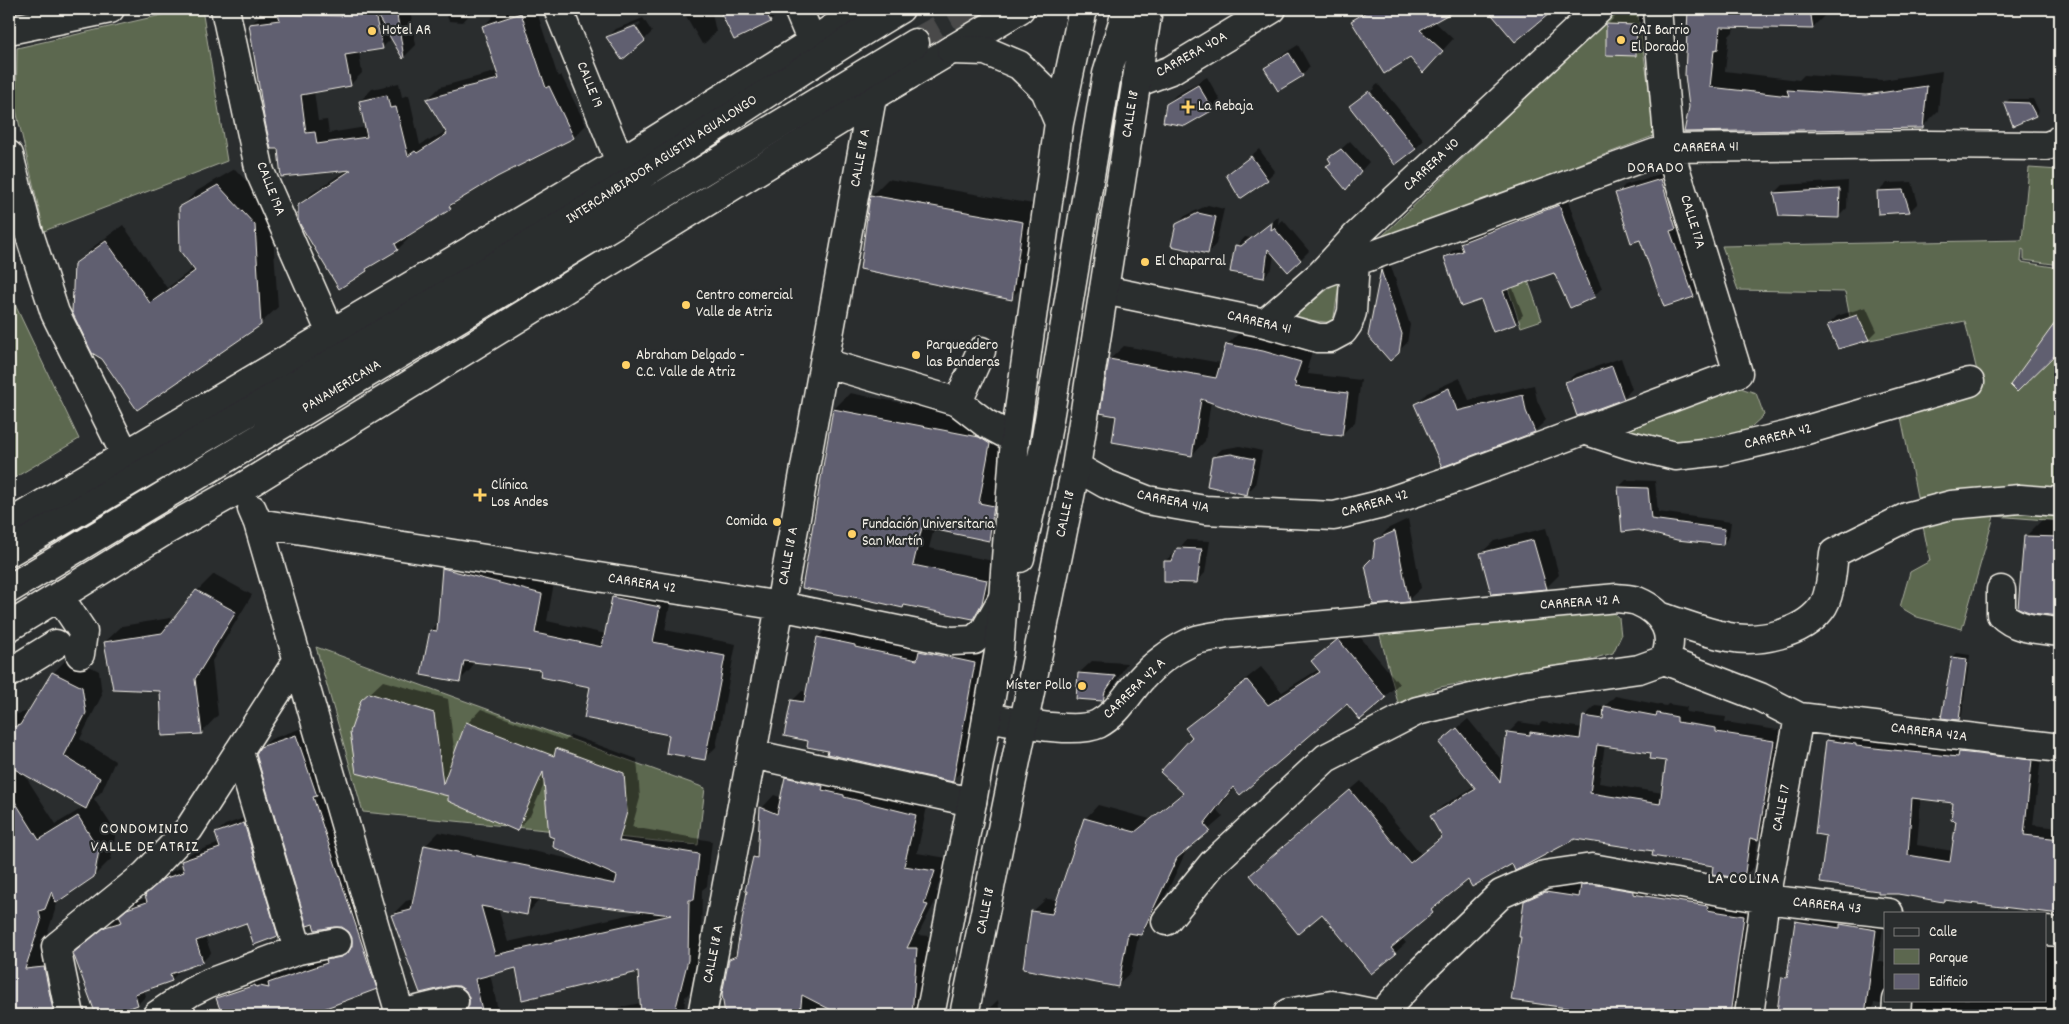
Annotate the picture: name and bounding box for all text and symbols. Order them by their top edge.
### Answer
place label: Hotel AR [382,20,431,42]
place label: CAI Barrio El Dorado [1631,20,1690,59]
marker: Hotel AR [366,25,378,37]
street label: CARRERA 40A [1152,26,1232,84]
marker: CAI Barrio El Dorado [1615,34,1627,46]
street label: CALLE 19 [570,58,608,112]
street label: CALLE 18 [1116,89,1146,139]
street label: INTERCAMBIADOR AGUSTIN AGUALONGO [562,90,762,230]
place label: La Rebaja [1198,96,1254,118]
marker: La Rebaja [1182,101,1194,113]
street label: CALLE 18 A [845,127,877,189]
street label: CARRERA 40 [1399,133,1465,197]
street label: CARRERA 41 [1673,136,1739,160]
district label: DORADO [1627,157,1685,180]
street label: CALLE 19A [250,159,290,219]
street label: CALLE 17A [1673,192,1711,252]
place label: El Chaparral [1155,251,1226,273]
marker: El Chaparral [1139,256,1151,268]
place label: Centro comercial Valle de Atriz [696,285,793,324]
marker: Centro comercial Valle de Atriz [680,299,692,311]
street label: CARRERA 41 [1225,305,1293,341]
place label: Parqueadero las Banderas [926,335,1000,374]
place label: Abraham Delgado - C.C. Valle de Atriz [636,345,745,384]
marker: Parqueadero las Banderas [910,349,922,361]
street label: PANAMERICANA [298,355,386,419]
marker: Abraham Delgado - C.C. Valle de Atriz [620,359,632,371]
street label: CARRERA 42 [1742,418,1814,456]
place label: Clínica Los Andes [491,475,549,514]
street label: CARRERA 41A [1135,484,1211,520]
street label: CARRERA 42 [1339,484,1411,524]
marker: Clínica Los Andes [473,488,487,502]
street label: CALLE 18 [1050,489,1082,539]
place label: Comida [726,511,768,533]
place label: Fundación Universitaria San Martín [862,514,995,553]
marker: Comida [771,516,783,528]
street label: CALLE 18 A [773,525,805,587]
marker: Fundación Universitaria San Martín [846,528,858,540]
street label: CARRERA 42 [606,568,678,600]
street label: CARRERA 42 A [1539,589,1621,617]
street label: CARRERA 42 A [1098,653,1172,725]
place label: Míster Pollo [1006,675,1072,697]
marker: Míster Pollo [1076,680,1088,692]
street label: CARRERA 42A [1889,717,1969,749]
street label: CALLE 17 [1767,783,1797,833]
district label: CONDOMINIO VALLE DE ATRIZ [91,818,199,859]
district label: LA COLINA [1707,868,1781,891]
street label: CALLE 18 [971,886,1001,936]
street label: CARRERA 43 [1792,891,1862,921]
legend [1884,912,2046,1002]
text: Calle [1929,922,1958,944]
street label: CALLE 18 A [698,923,730,985]
text: Parque [1929,948,1969,970]
text: Edificio [1929,972,1968,994]

